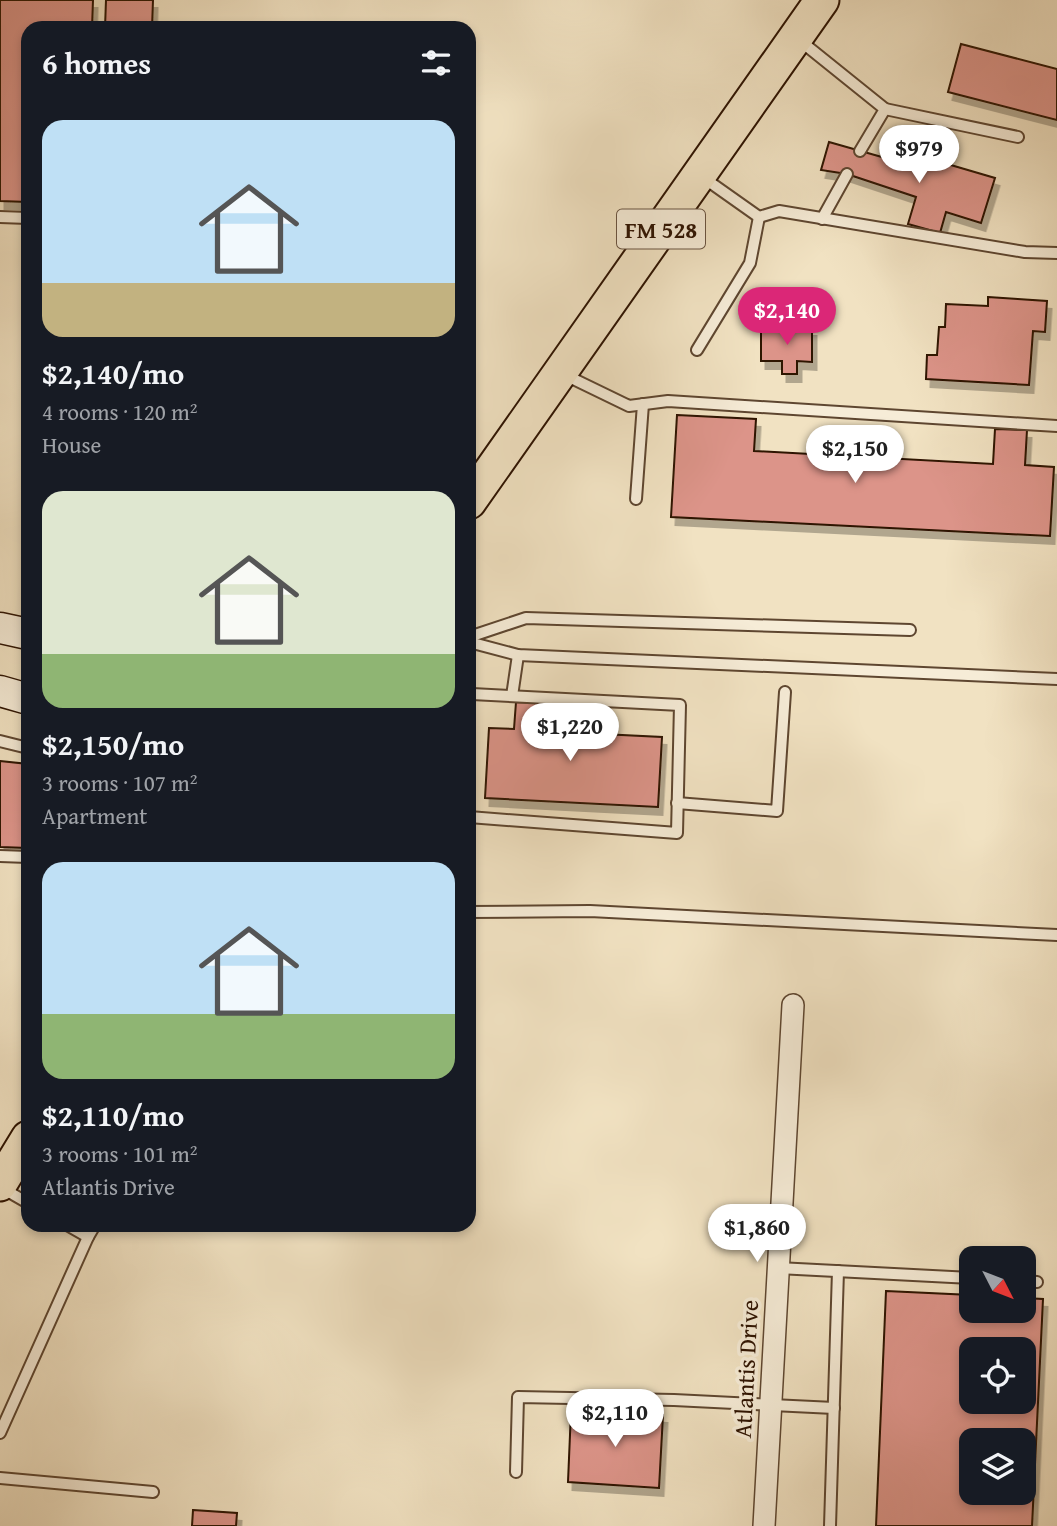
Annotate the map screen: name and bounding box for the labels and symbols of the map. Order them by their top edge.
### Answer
pin: $979 [878,125,960,185]
road number: FM 528 [617,210,705,248]
pin: $2,140 [730,288,844,347]
pin: $2,150 [798,426,912,485]
pin: $1,220 [513,704,627,763]
pin: $1,860 [700,1204,814,1264]
north arrow [959,1246,1036,1323]
street label: Atlantis Drive [725,1299,767,1439]
pin: $2,110 [558,1390,672,1449]

